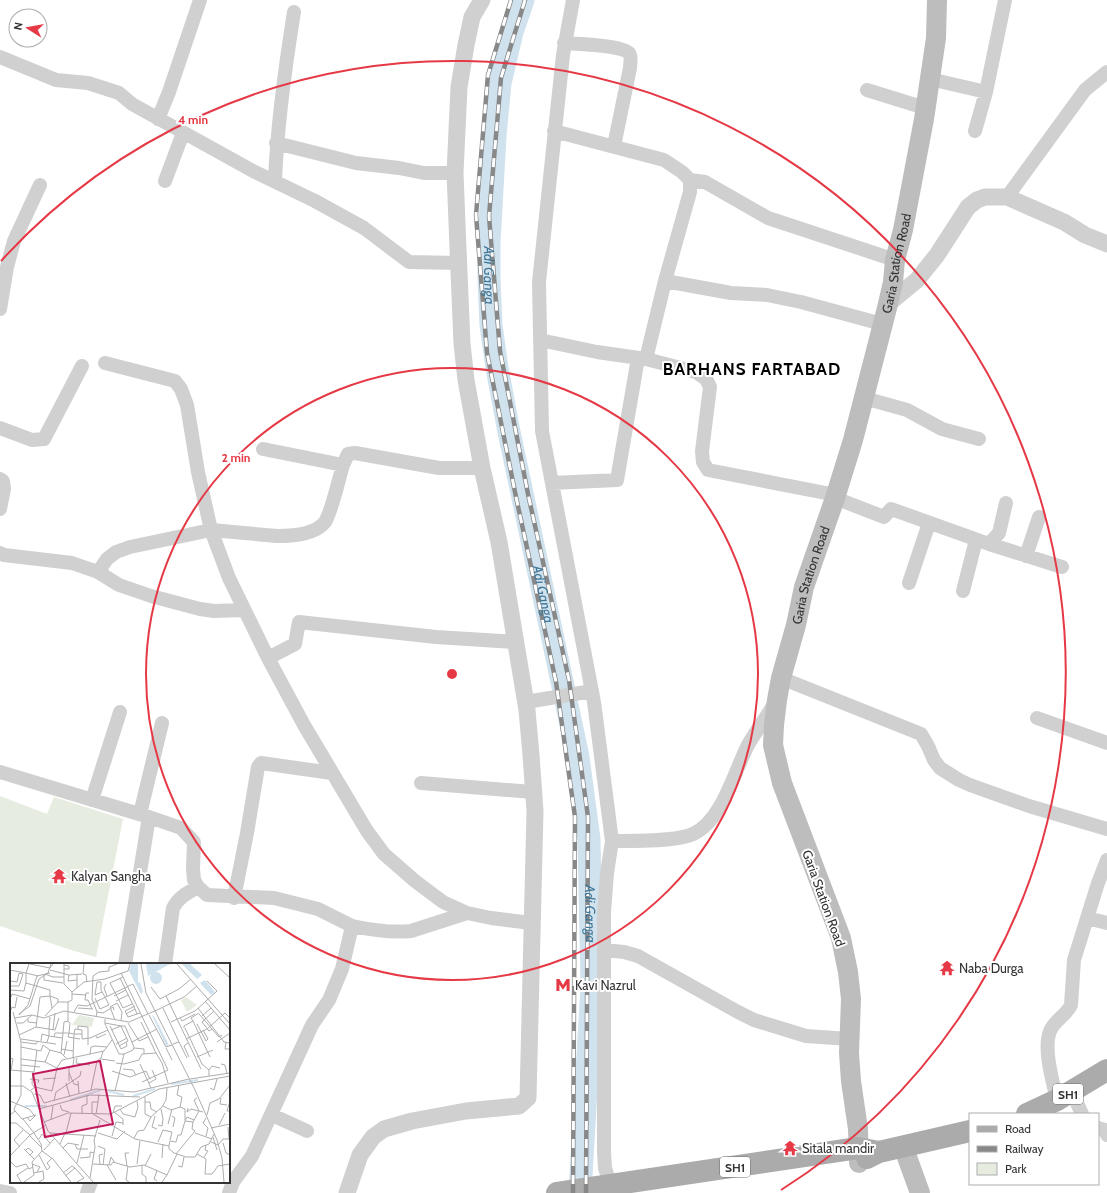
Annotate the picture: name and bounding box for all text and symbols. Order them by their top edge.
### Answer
north arrow [8,8,48,48]
text: N [11,21,26,31]
text: 4 min [178,112,208,127]
street label: Garia Station Road [878,212,914,315]
water label: Adi Ganga [480,245,499,305]
district label: BARHANS FARTABAD [663,359,841,379]
text: 2 min [222,450,250,465]
street label: Garia Station Road [788,524,833,626]
water label: Adi Ganga [528,563,558,625]
centre of rings [445,667,459,681]
street label: Garia Station Road [799,848,849,948]
temple icon: Kalyan Sangha [50,867,68,885]
place label: Kalyan Sangha [71,868,152,884]
water label: Adi Ganga [581,883,600,943]
temple icon: Naba Durga [938,959,956,977]
place label: Naba Durga [959,960,1024,976]
inset map [10,963,230,1183]
metro station icon: Kavi Nazrul [554,976,572,994]
place label: Kavi Nazrul [575,977,636,993]
road number: SH1 [1053,1084,1083,1104]
legend [969,1113,1099,1185]
text: Road [1005,1121,1031,1136]
temple icon: Sitala mandir [781,1139,799,1157]
place label: Sitala mandir [802,1140,875,1156]
text: Railway [1005,1141,1043,1156]
road number: SH1 [720,1157,750,1177]
text: Park [1005,1161,1027,1176]

